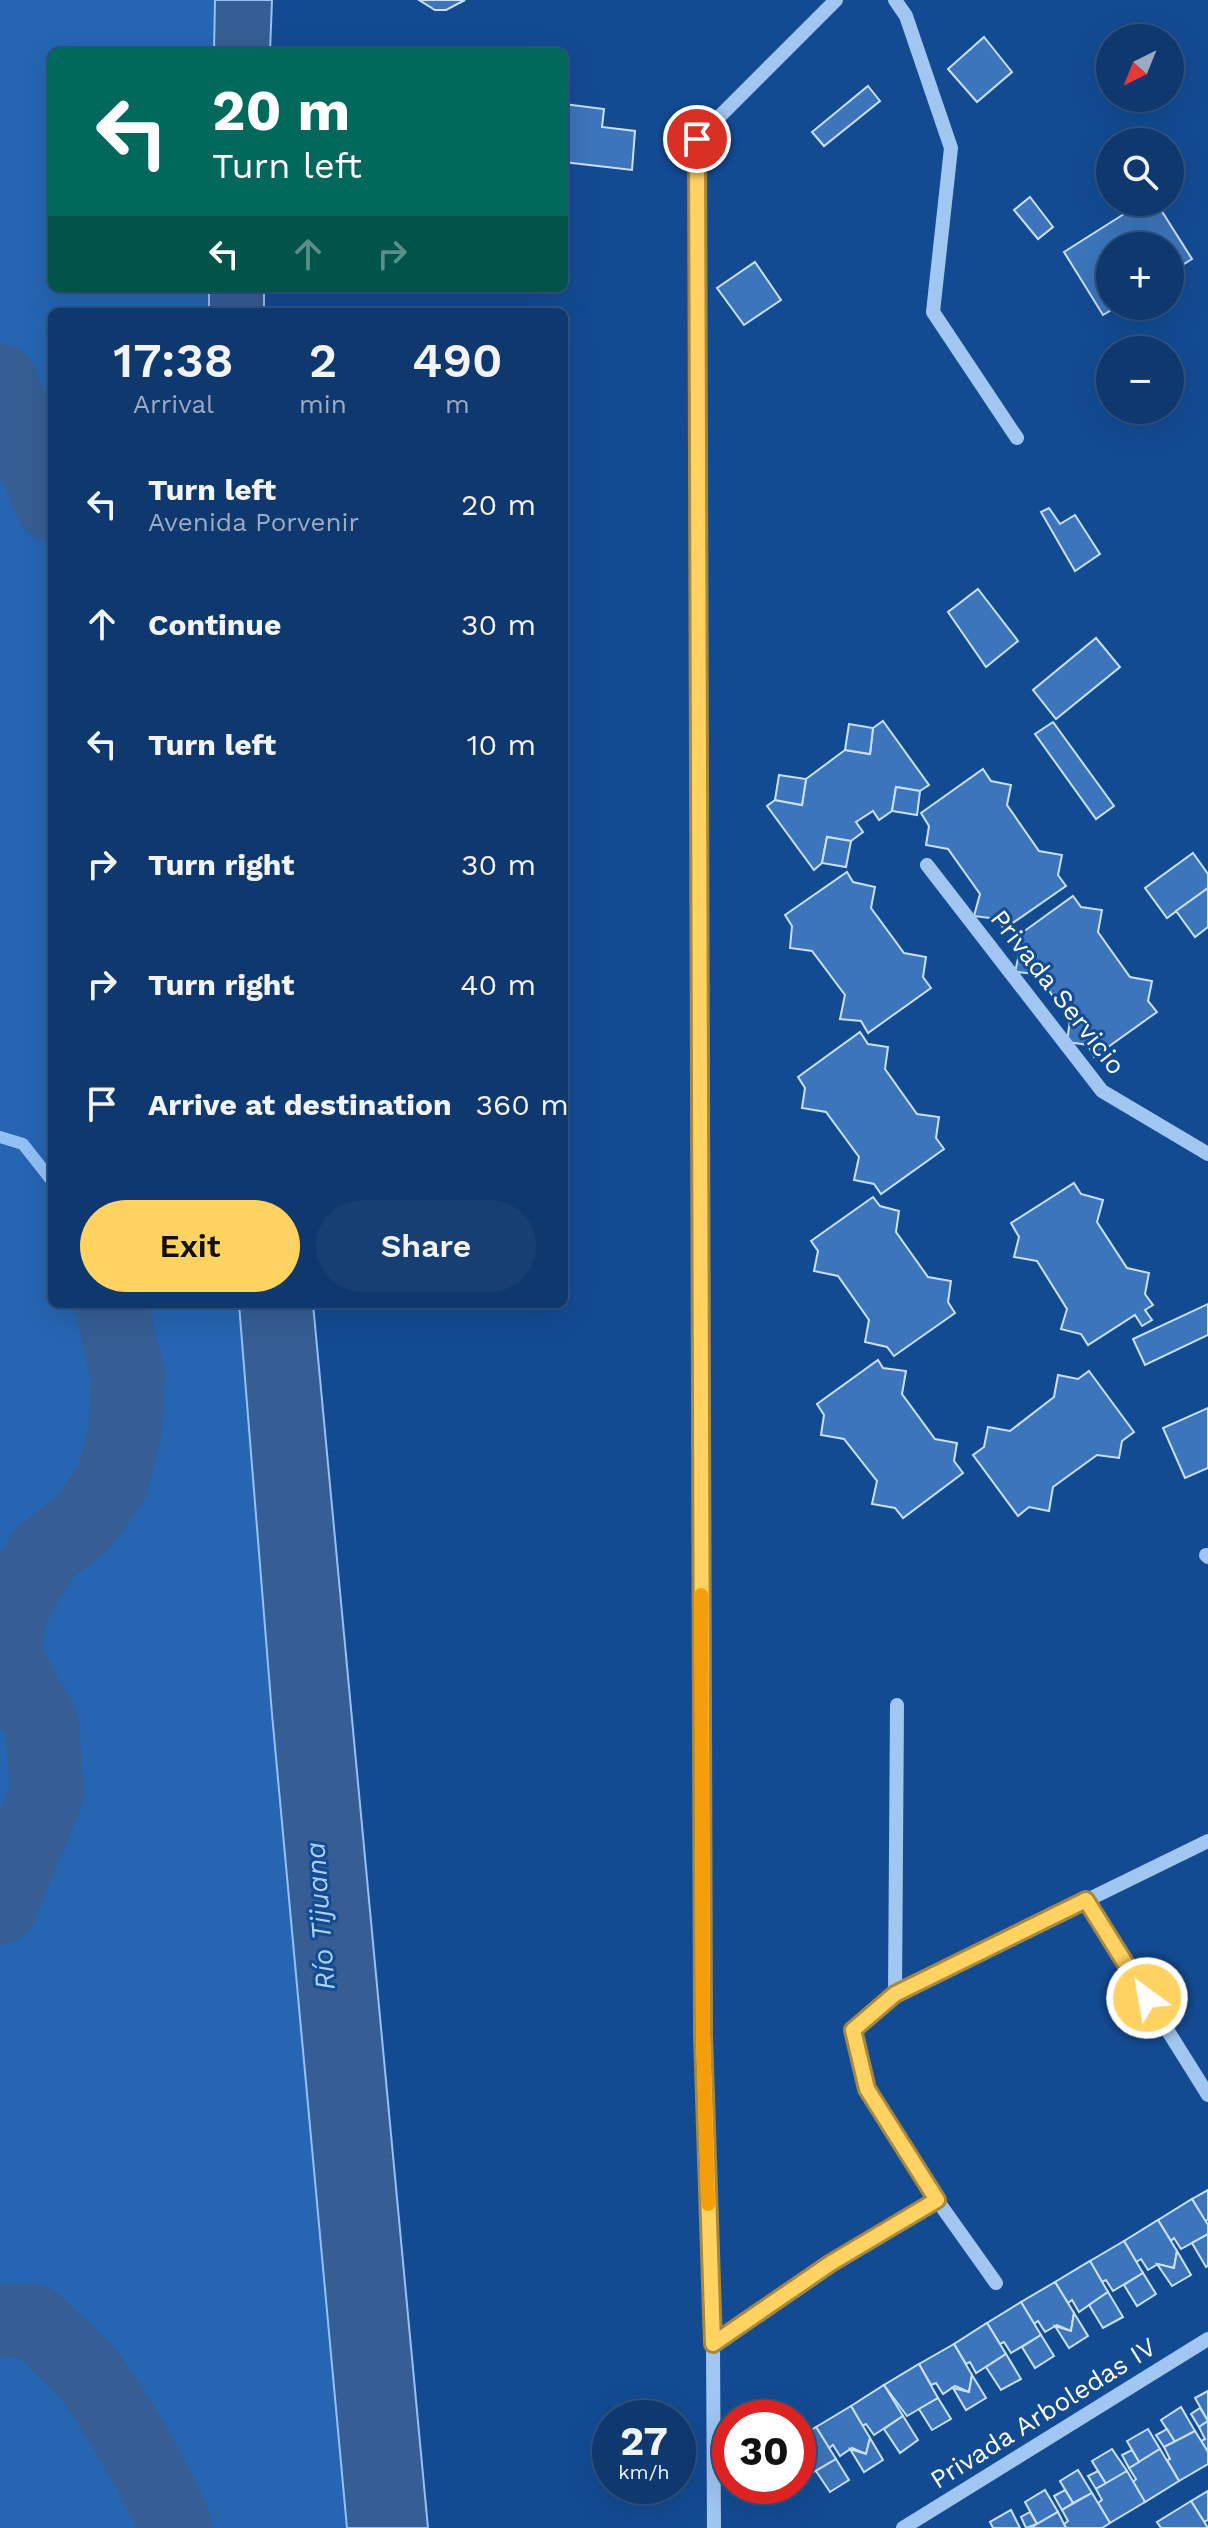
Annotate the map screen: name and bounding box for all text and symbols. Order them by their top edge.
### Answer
north arrow [1096,24,1184,112]
map controls [1096,24,1184,424]
text: 20 m [212,78,350,144]
icon: left [80,80,184,184]
pin [663,105,731,173]
icon: arrive [675,117,719,161]
button: search [1096,128,1184,216]
text: Turn left [212,145,362,187]
icon: left [202,232,246,276]
icon: ahead [286,232,330,276]
icon: right [370,232,414,276]
button: + [1096,232,1184,320]
text: 17:38 [113,332,234,389]
text: 2 [309,332,337,389]
text: 490 [412,332,503,389]
button: − [1096,336,1184,424]
text: Arrival [133,389,214,419]
text: min [299,389,347,419]
text: m [445,389,470,419]
text: Turn left [148,472,276,507]
icon: left [80,482,124,526]
text: 20 m [461,487,536,522]
text: Avenida Porvenir [148,507,359,537]
icon: ahead [80,602,124,646]
text: Continue [148,607,281,642]
text: 30 m [461,607,536,642]
icon: left [80,722,124,766]
text: Turn left [148,727,276,762]
text: 10 m [467,727,536,762]
icon: right [80,842,124,886]
text: Turn right [148,847,294,882]
text: 30 m [461,847,536,882]
street label: Privada Servicio [985,904,1131,1080]
icon: right [80,962,124,1006]
text: Turn right [148,967,294,1002]
text: 40 m [460,967,536,1002]
icon: arrive [80,1082,124,1126]
text: Arrive at destination [148,1087,452,1122]
text: 360 m [476,1087,569,1122]
button: Exit [80,1200,300,1292]
button: Share [316,1200,536,1292]
water label: Río Tijuana [298,1841,342,1991]
position arrow [1105,1956,1189,2040]
street label: Privada Arboledas IV [925,2331,1161,2495]
speed limit sign: 30 [712,2400,816,2504]
text: 27 [620,2418,668,2465]
text: km/h [618,2460,670,2484]

